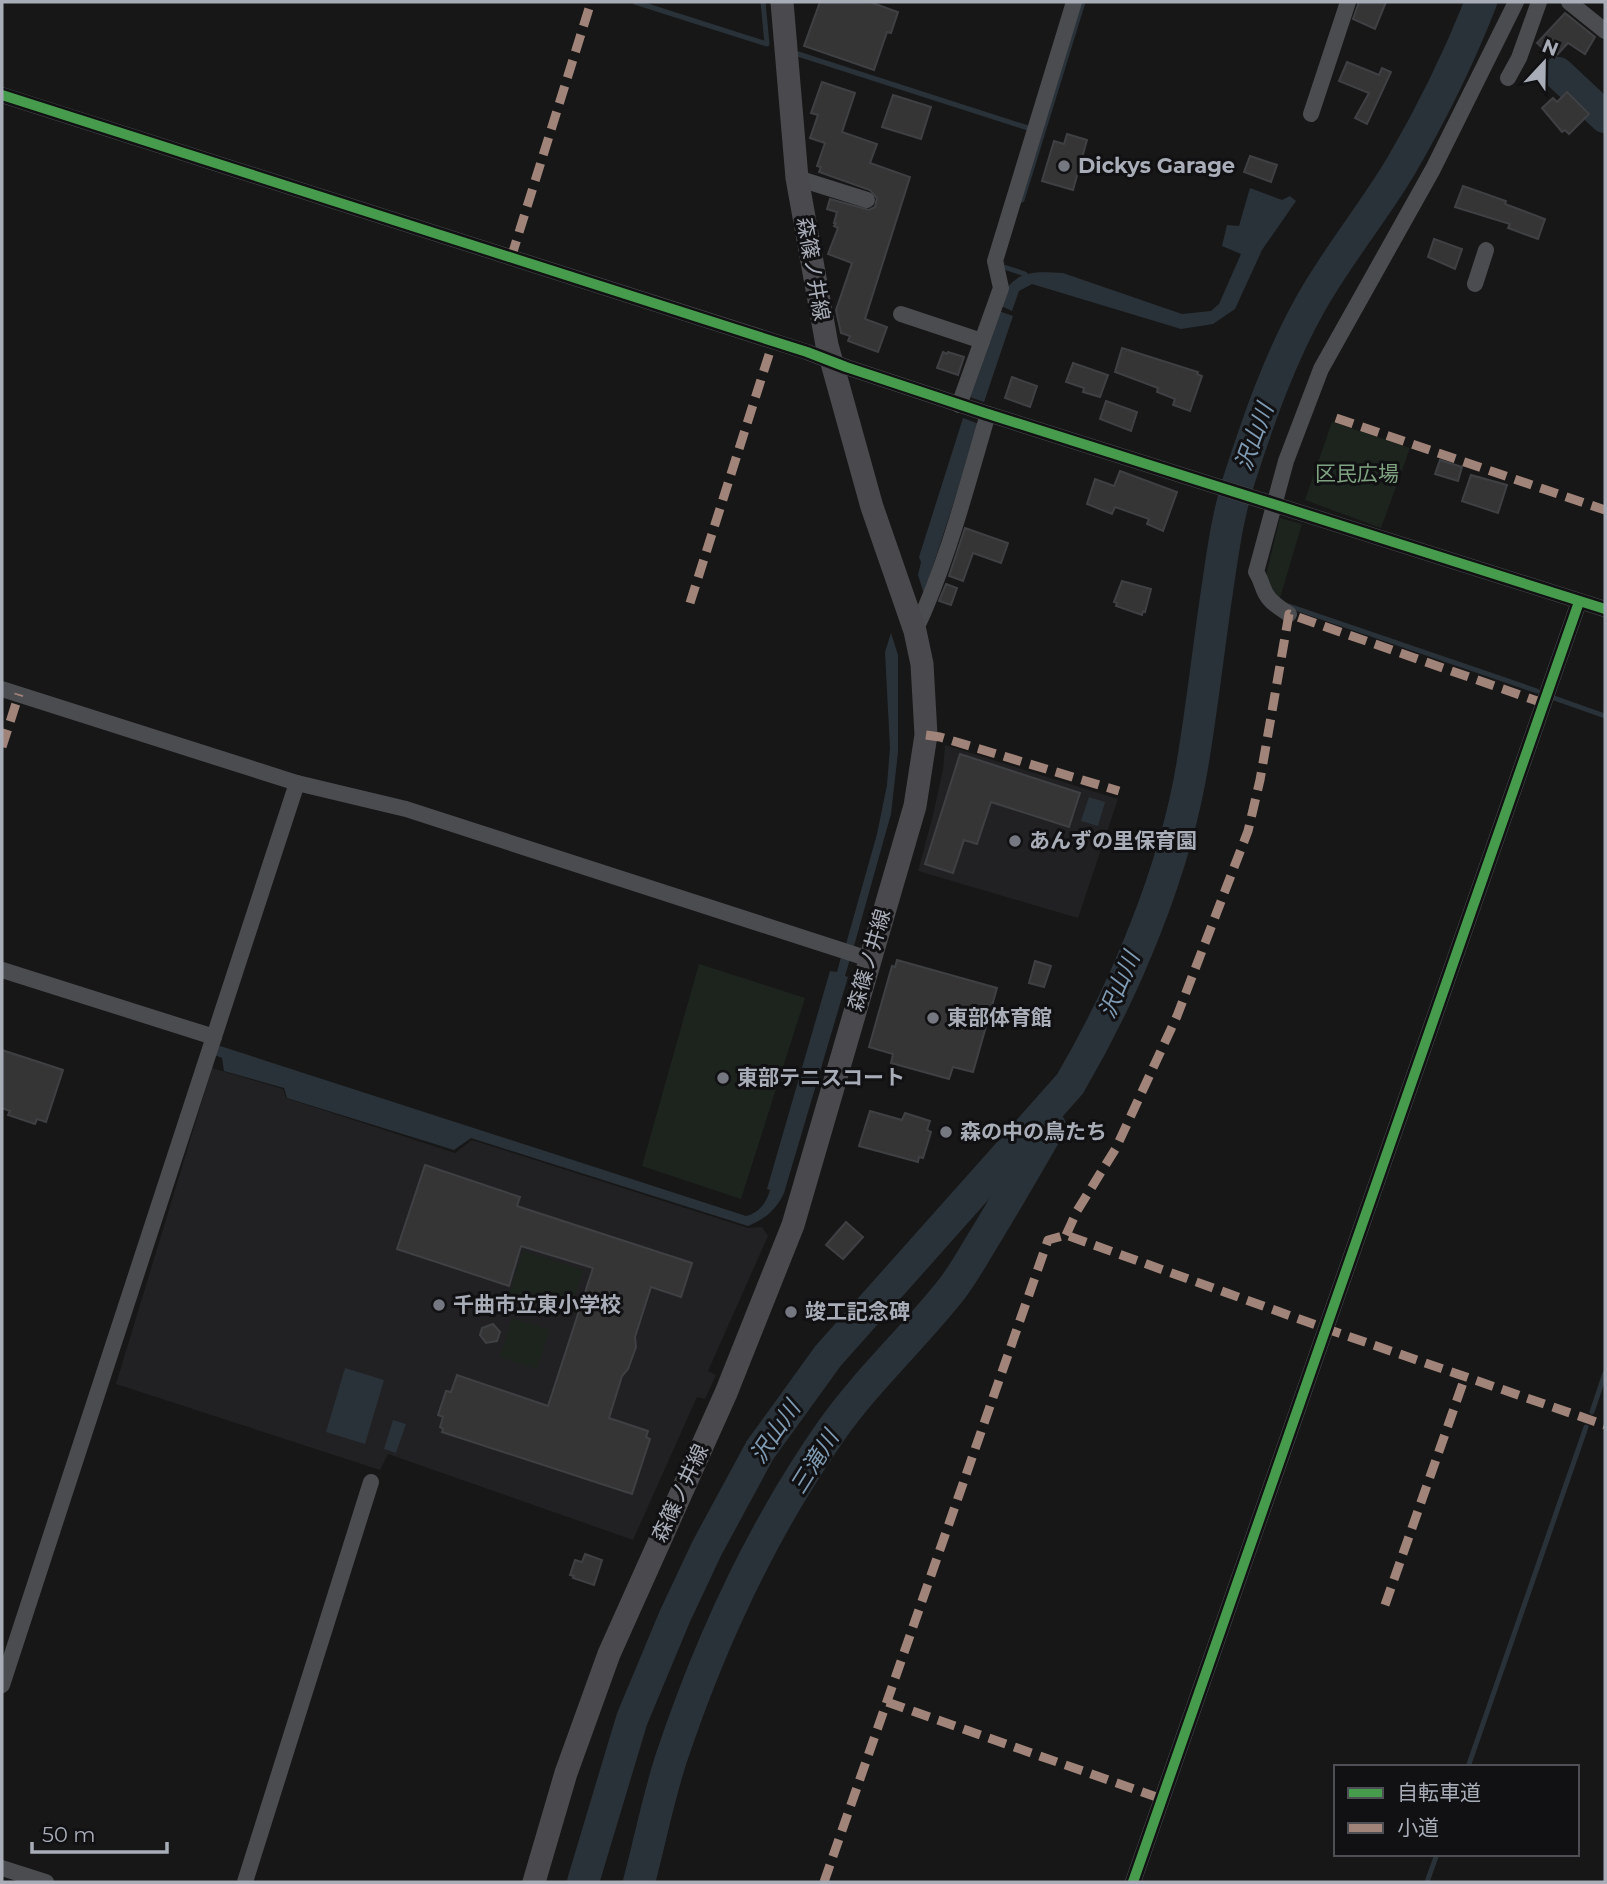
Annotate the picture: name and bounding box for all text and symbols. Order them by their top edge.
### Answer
north arrow [1509,28,1579,98]
text: N [1539,34,1562,61]
place label: Dickys Garage [1078,153,1235,178]
marker: Dickys Garage [1056,158,1072,174]
street label: 森篠ノ井線 [792,215,835,323]
water label: 沢山川 [1229,397,1280,474]
park label: 区民広場 [1315,461,1399,486]
place label: あんずの里保育園 [1029,828,1197,853]
marker: あんずの里保育園 [1007,833,1023,849]
street label: 森篠ノ井線 [842,906,895,1014]
water label: 沢山川 [1093,945,1147,1022]
place label: 東部体育館 [947,1005,1052,1030]
marker: 東部体育館 [925,1010,941,1026]
place label: 東部テニスコート [737,1065,905,1090]
marker: 東部テニスコート [715,1070,731,1086]
place label: 森の中の鳥たち [960,1119,1107,1144]
marker: 森の中の鳥たち [938,1124,954,1140]
place label: 千曲市立東小学校 [453,1292,621,1317]
marker: 千曲市立東小学校 [431,1297,447,1313]
place label: 竣工記念碑 [805,1299,910,1324]
marker: 竣工記念碑 [783,1304,799,1320]
water label: 沢山川 [744,1393,808,1468]
water label: 三滝川 [784,1423,846,1499]
street label: 森篠ノ井線 [646,1440,713,1546]
legend [1334,1765,1579,1856]
text: 自転車道 [1397,1780,1481,1805]
scale bar [32,1811,166,1855]
text: 小道 [1397,1815,1439,1840]
text: 50 m [42,1822,96,1847]

